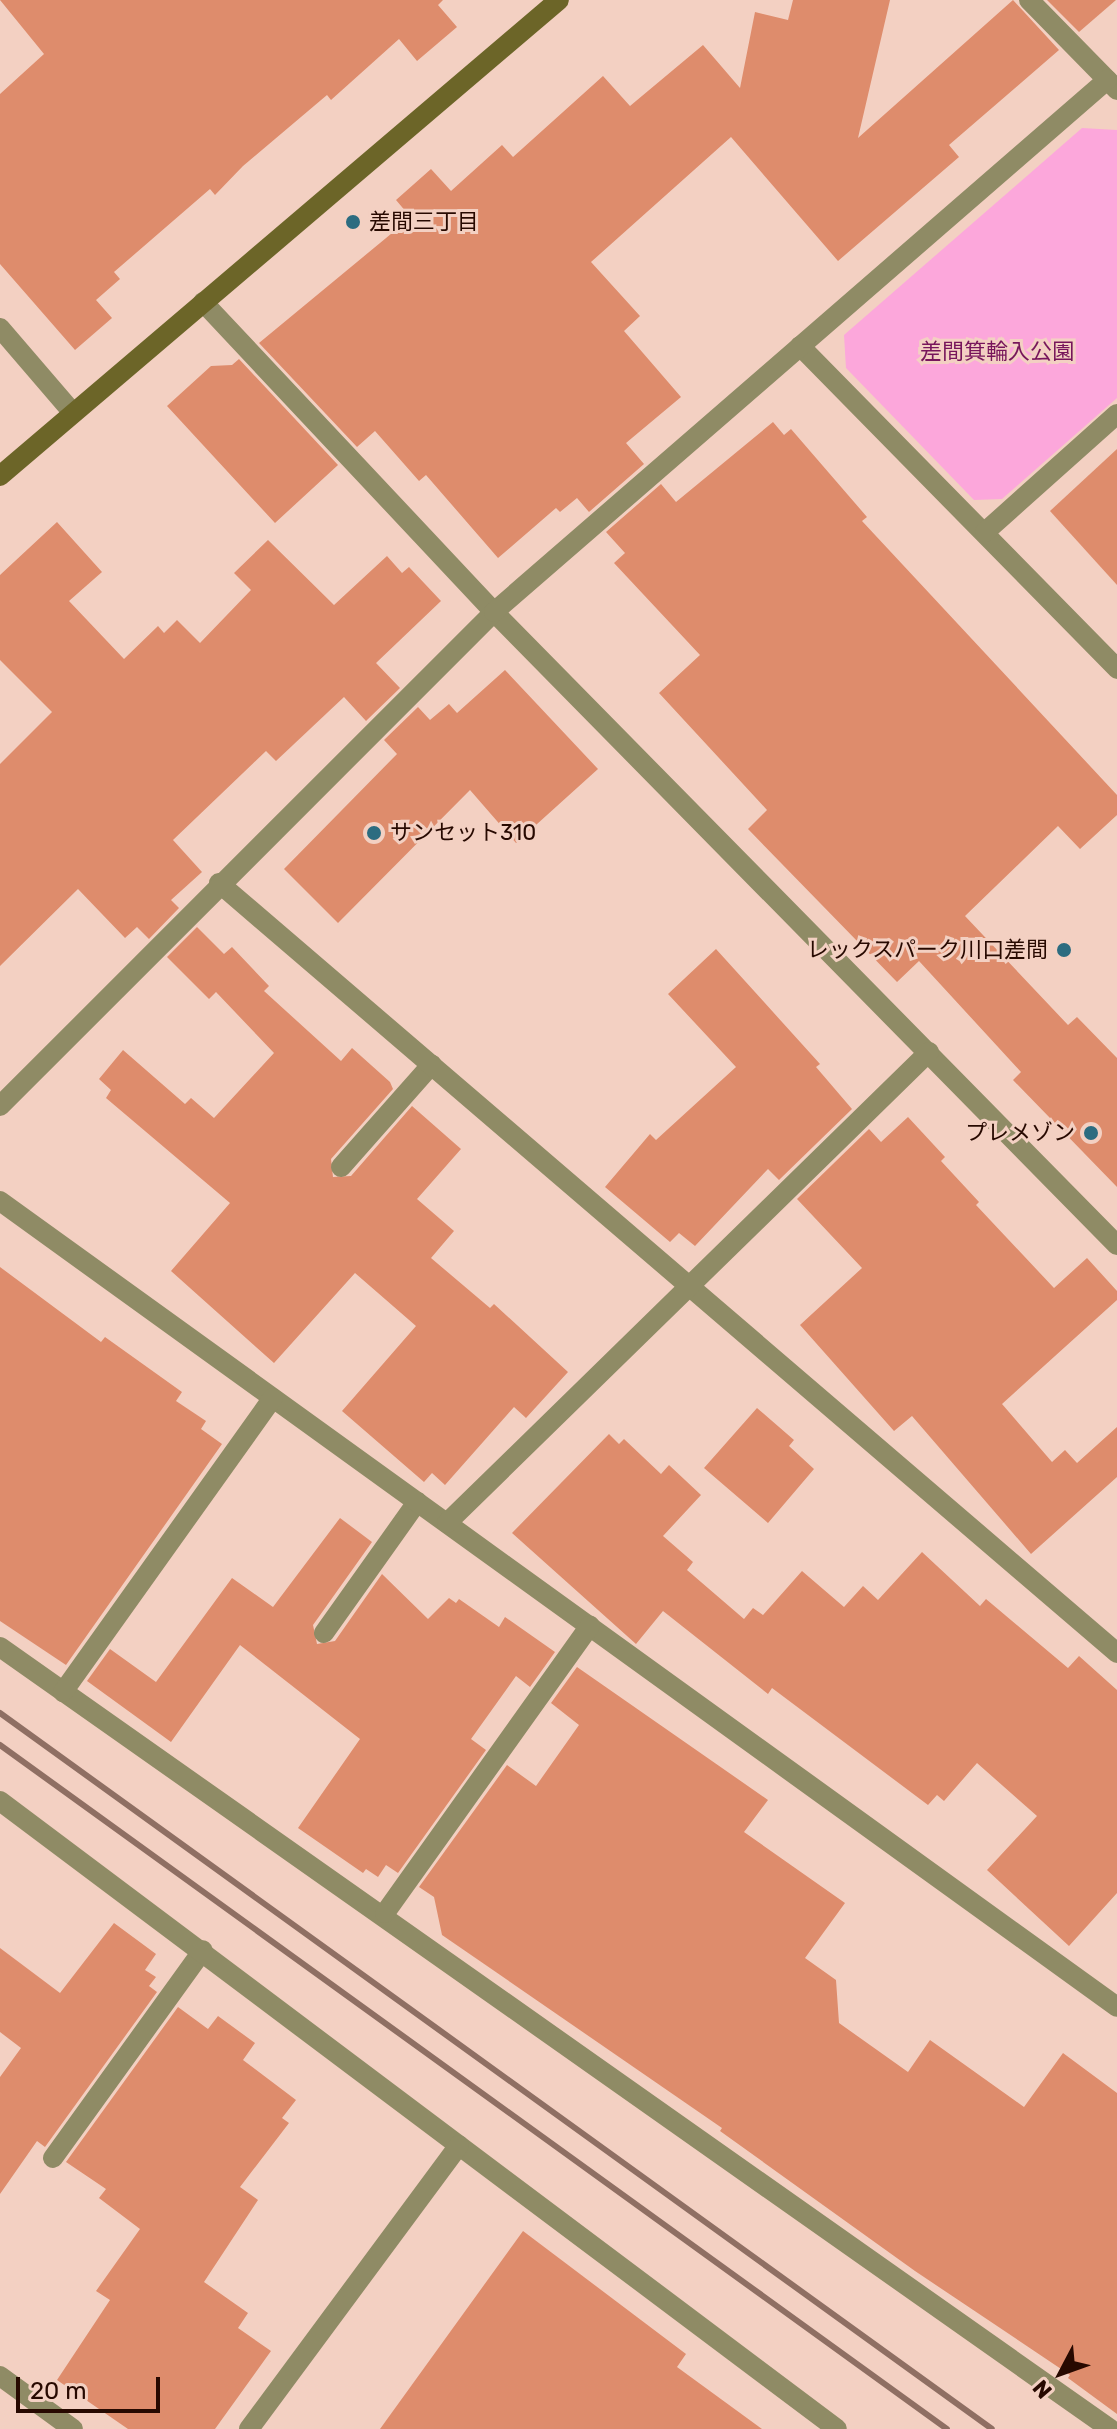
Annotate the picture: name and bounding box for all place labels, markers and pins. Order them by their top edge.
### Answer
place label: 差間三丁目 [369,209,479,235]
marker: 差間三丁目 [344,213,362,231]
place label: サンセット310 [390,820,536,846]
marker: サンセット310 [365,824,383,842]
place label: レックスパーク川口差間 [806,937,1048,963]
marker: レックスパーク川口差間 [1055,941,1073,959]
place label: プレメゾン [965,1120,1075,1146]
marker: プレメゾン [1082,1124,1100,1142]

